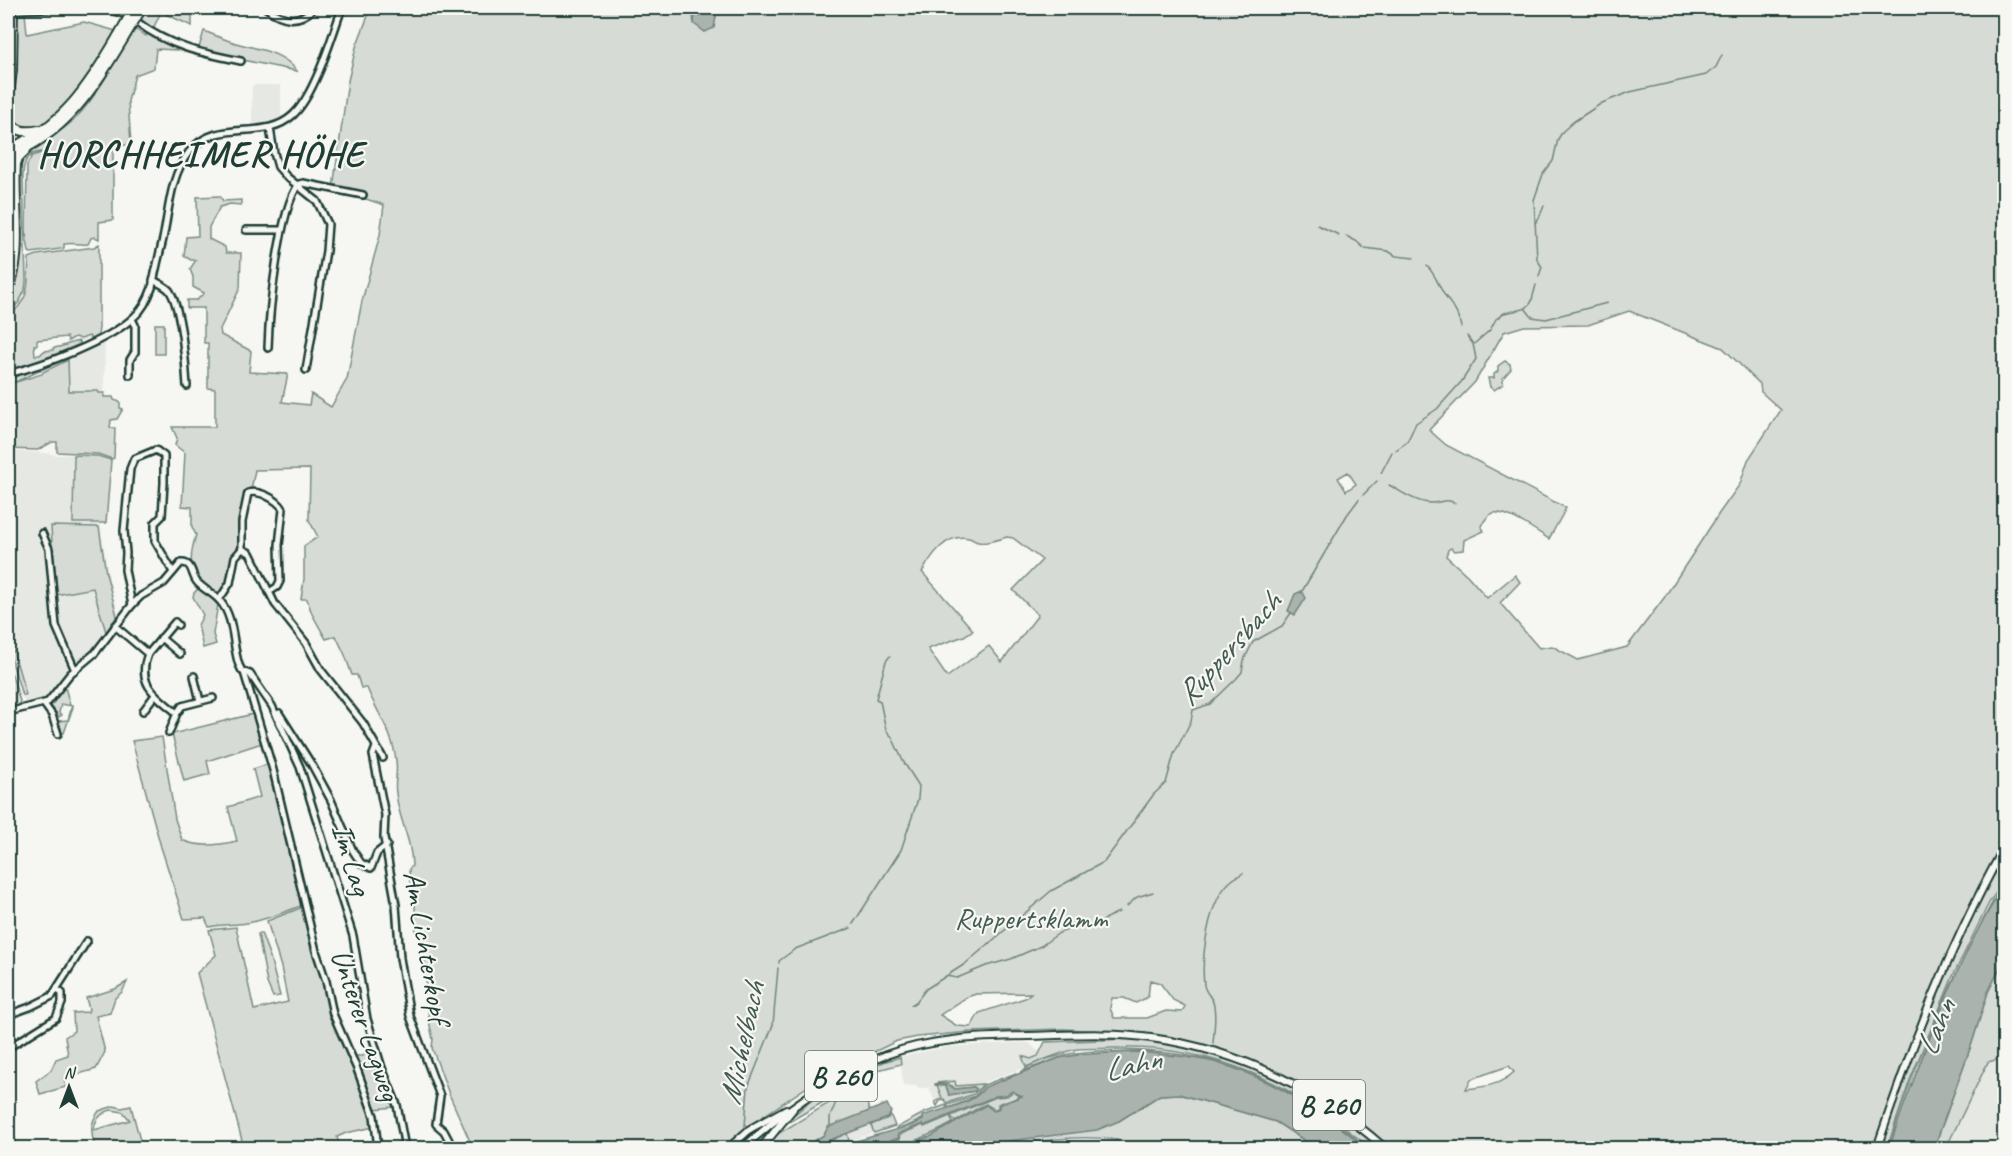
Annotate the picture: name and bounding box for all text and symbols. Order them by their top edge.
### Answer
district label: HORCHHEIMER HÖHE [37,131,368,177]
water label: Ruppersbach [1167,581,1292,714]
street label: Im Lag [323,819,381,902]
street label: Am Lichterkopf [395,868,460,1032]
park label: Ruppertsklamm [954,899,1109,937]
street label: Unterer Lagweg [322,944,410,1107]
water label: Michelbach [709,976,775,1108]
water label: Lahn [1906,991,1966,1061]
water label: Lahn [1100,1038,1167,1091]
road number: B 260 [805,1051,877,1101]
north arrow [39,1057,99,1117]
text: N [64,1063,77,1083]
road number: B 260 [1293,1080,1365,1130]

